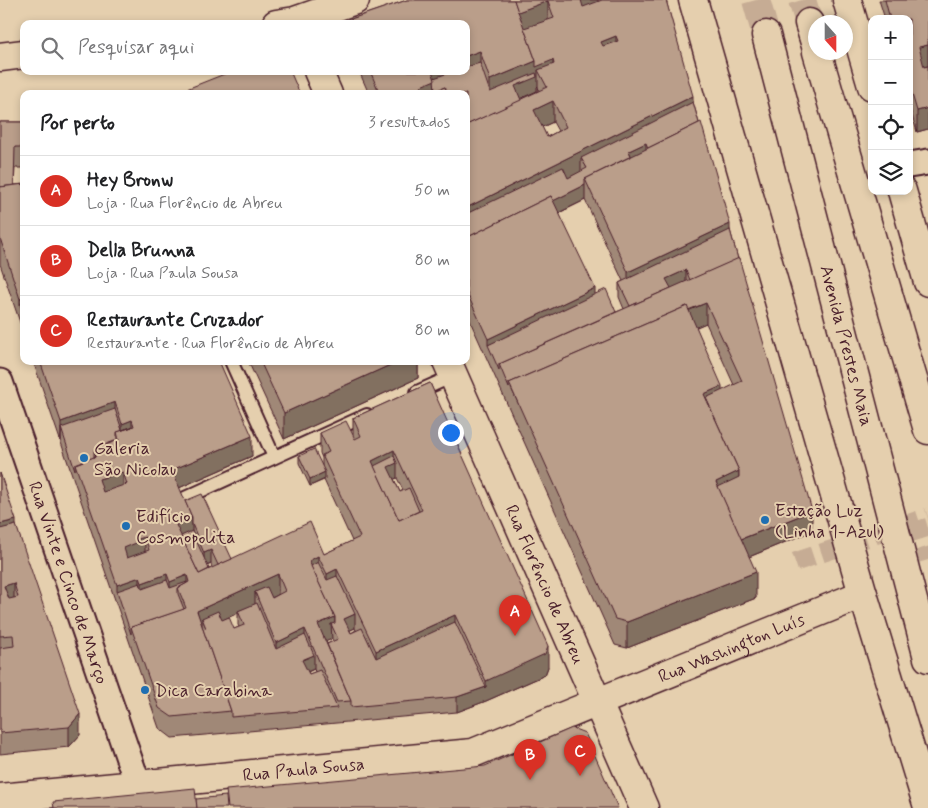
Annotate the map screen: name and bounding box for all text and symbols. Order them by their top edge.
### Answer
north arrow [808,15,853,60]
map controls [868,15,913,195]
button: + [868,15,913,60]
search box [20,20,470,75]
icon: search [38,34,66,62]
text: Pesquisar aqui [78,35,194,60]
button: − [868,60,913,105]
button: locate [868,105,913,150]
text: Por perto [40,109,115,137]
text: 3 resultados [369,112,450,133]
button: layers [868,150,913,195]
text: Hey Bronw [87,168,173,193]
text: A [51,180,61,201]
text: 50 m [414,180,450,201]
text: Loja · Rua Florêncio de Abreu [87,193,283,214]
text: Della Brunna [87,238,195,263]
text: B [51,250,61,271]
text: 80 m [415,250,450,271]
text: Loja · Rua Paula Sousa [87,263,239,284]
street label: Avenida Prestes Maia [813,263,878,429]
text: Restaurante Cruzador [87,308,263,333]
text: C [50,320,62,341]
text: 80 m [415,320,450,341]
text: Restaurante · Rua Florêncio de Abreu [87,333,334,354]
your location [438,420,464,446]
place label: Galeria São Nicolau [94,437,176,482]
marker: Galeria São Nicolau [78,452,90,464]
street label: Rua Vinte e Cinco de Março [22,479,113,687]
place label: Estação Luz (Linha 1-Azul) [775,499,884,544]
street label: Rua Florêncio de Abreu [500,502,590,668]
place label: Edifício Cosmopolita [136,505,236,550]
marker: Estação Luz (Linha 1-Azul) [759,514,771,526]
marker: Edifício Cosmopolita [120,520,132,532]
pin: A [499,595,531,636]
street label: Rua Washington Luís [655,608,808,689]
place label: Dica Carabina [155,679,272,703]
marker: Dica Carabina [139,684,151,696]
pin: C [564,735,596,776]
pin: B [514,739,546,780]
street label: Rua Paula Sousa [242,752,366,788]

